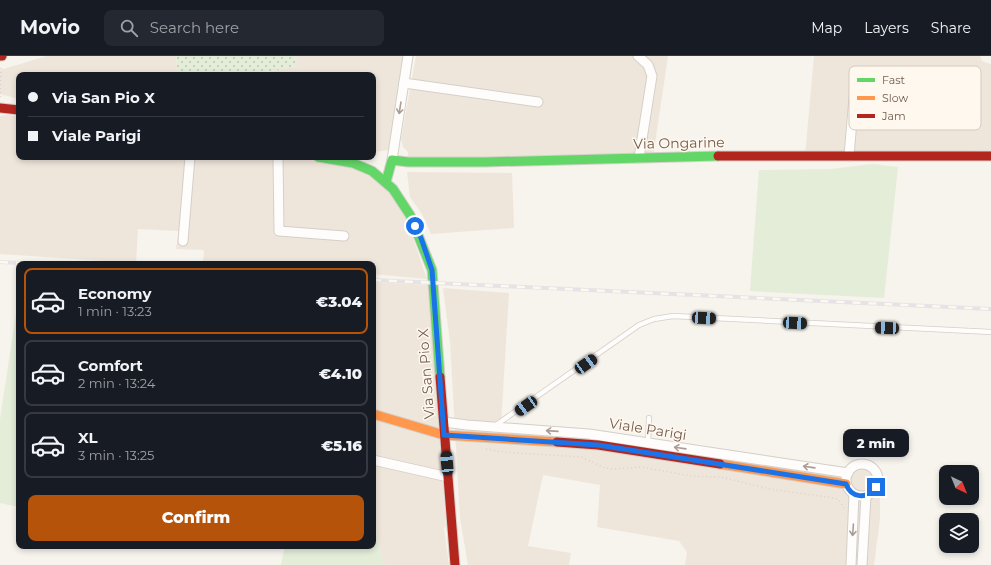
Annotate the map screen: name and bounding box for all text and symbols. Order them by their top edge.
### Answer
search box [104,10,384,46]
text: Movio [20,16,80,39]
icon: search [118,17,140,39]
text: Search here [150,18,239,37]
text: Map [811,19,842,37]
text: Layers [864,19,909,37]
text: Share [931,19,971,37]
legend [849,66,981,130]
text: Fast [882,73,906,87]
text: Via San Pio X [52,88,155,107]
text: Slow [882,91,908,105]
one-way arrow [396,101,404,114]
text: Jam [881,109,906,123]
text: Viale Parigi [52,126,141,145]
street label: Via Ongarine [633,133,725,153]
route start [406,217,424,235]
icon: car [30,283,66,319]
text: Economy [78,284,151,303]
text: €3.04 [316,292,362,311]
text: 1 min · 13:23 [78,303,152,319]
car [692,311,716,325]
car [783,316,807,330]
car [875,322,899,334]
street label: Via San Pio X [414,328,438,420]
car [573,352,599,376]
icon: car [30,355,66,391]
text: Comfort [78,356,143,375]
text: €4.10 [319,364,362,383]
text: 2 min · 13:24 [78,375,155,391]
car [513,394,539,418]
street label: Viale Parigi [608,414,688,444]
icon: car [30,427,66,463]
text: XL [78,428,97,447]
one-way arrow [546,428,559,435]
callout: 2 min [843,429,909,457]
text: 2 min [857,435,895,451]
text: €5.16 [321,436,362,455]
one-way arrow [674,444,687,452]
text: 3 min · 13:25 [78,447,154,463]
car [440,451,454,475]
one-way arrow [803,463,816,471]
north arrow [939,465,979,505]
map controls [939,465,979,553]
route end [867,478,885,496]
button: Confirm [28,495,364,541]
button: layers [939,513,979,553]
one-way arrow [850,523,857,536]

